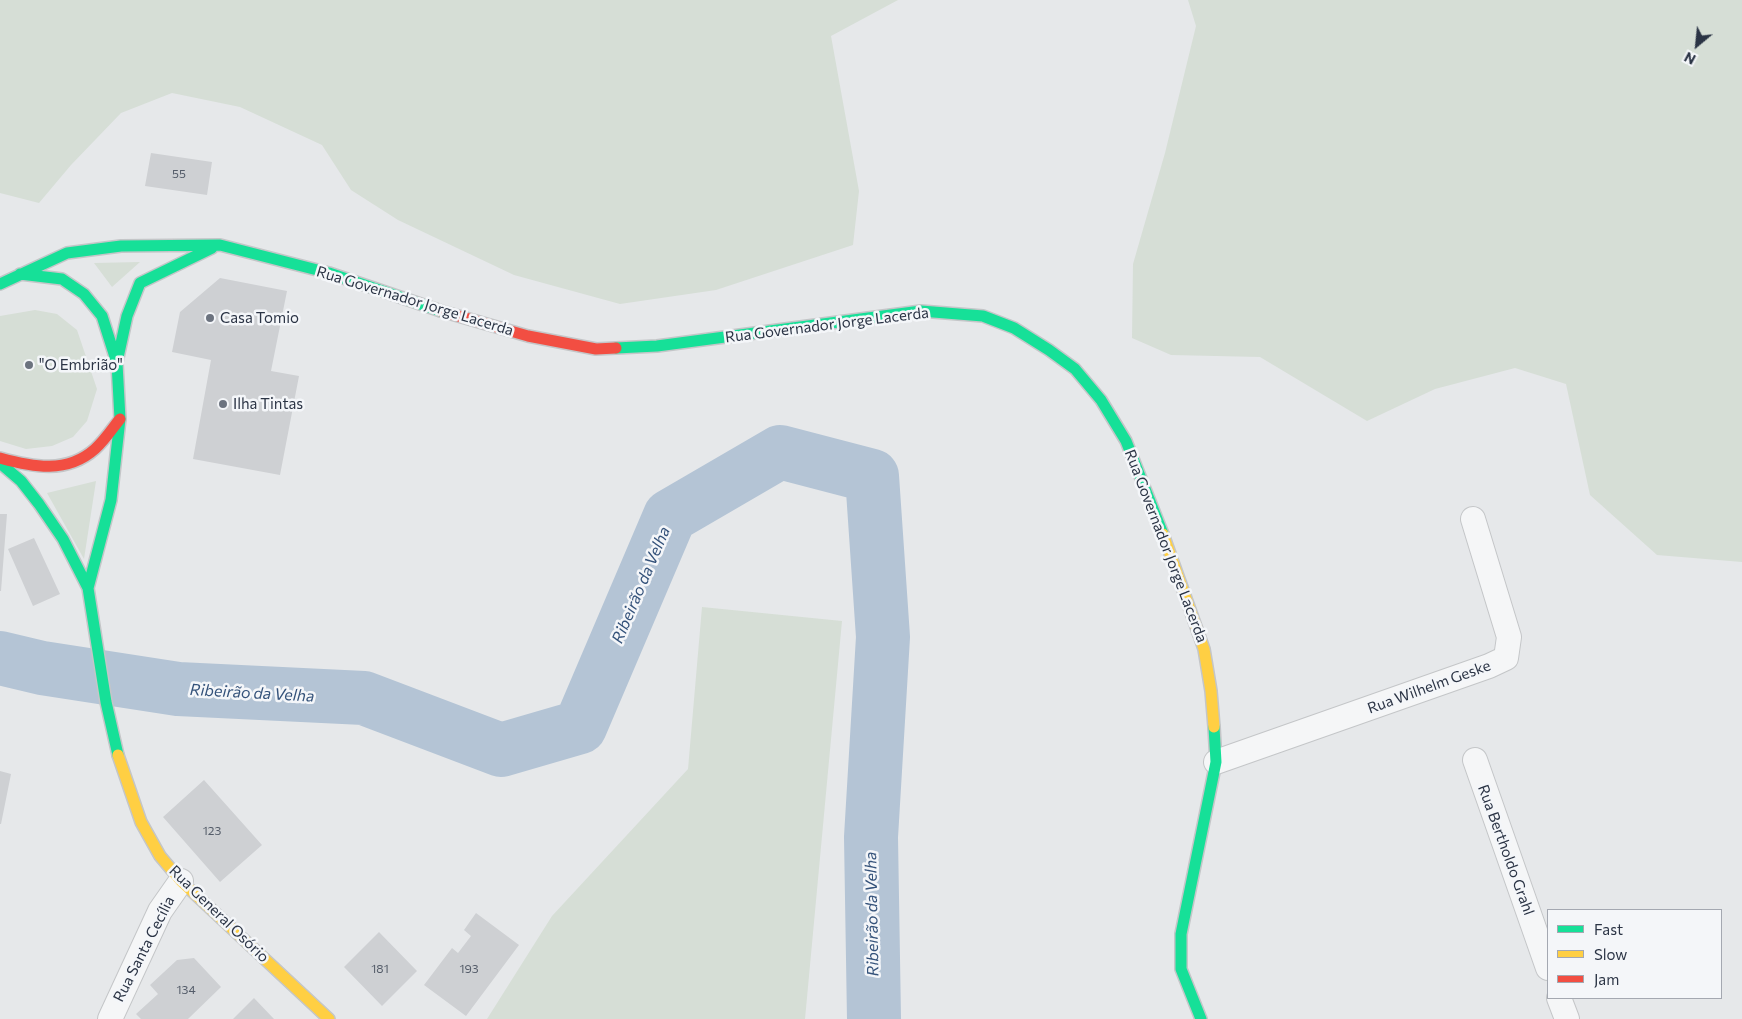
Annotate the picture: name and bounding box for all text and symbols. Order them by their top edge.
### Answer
north arrow [1672,20,1722,70]
text: N [1681,49,1698,69]
house number: 55 [172,167,186,181]
street label: Rua Governador Jorge Lacerda [314,262,516,340]
street label: Rua Governador Jorge Lacerda [724,304,930,346]
place label: Casa Tomio [220,309,299,327]
marker: Casa Tomio [204,312,216,324]
place label: "O Embrião" [39,356,123,374]
marker: "O Embrião" [23,359,35,371]
place label: Ilha Tintas [233,395,303,413]
marker: Ilha Tintas [217,398,229,410]
street label: Rua Governador Jorge Lacerda [1121,447,1211,645]
water label: Ribeirão da Velha [608,524,674,646]
street label: Rua Wilhelm Geske [1365,656,1493,718]
water label: Ribeirão da Velha [189,680,315,706]
street label: Rua Bertholdo Grahl [1474,782,1538,918]
house number: 123 [203,824,221,838]
water label: Ribeirão da Velha [861,851,883,977]
street label: Rua General Osório [165,862,273,966]
street label: Rua Santa Cecília [110,893,178,1005]
legend [1547,909,1722,999]
text: Fast [1594,920,1623,938]
text: Slow [1594,945,1627,963]
house number: 181 [371,962,389,976]
house number: 193 [459,962,479,976]
text: Jam [1594,970,1619,988]
house number: 134 [176,983,196,997]

